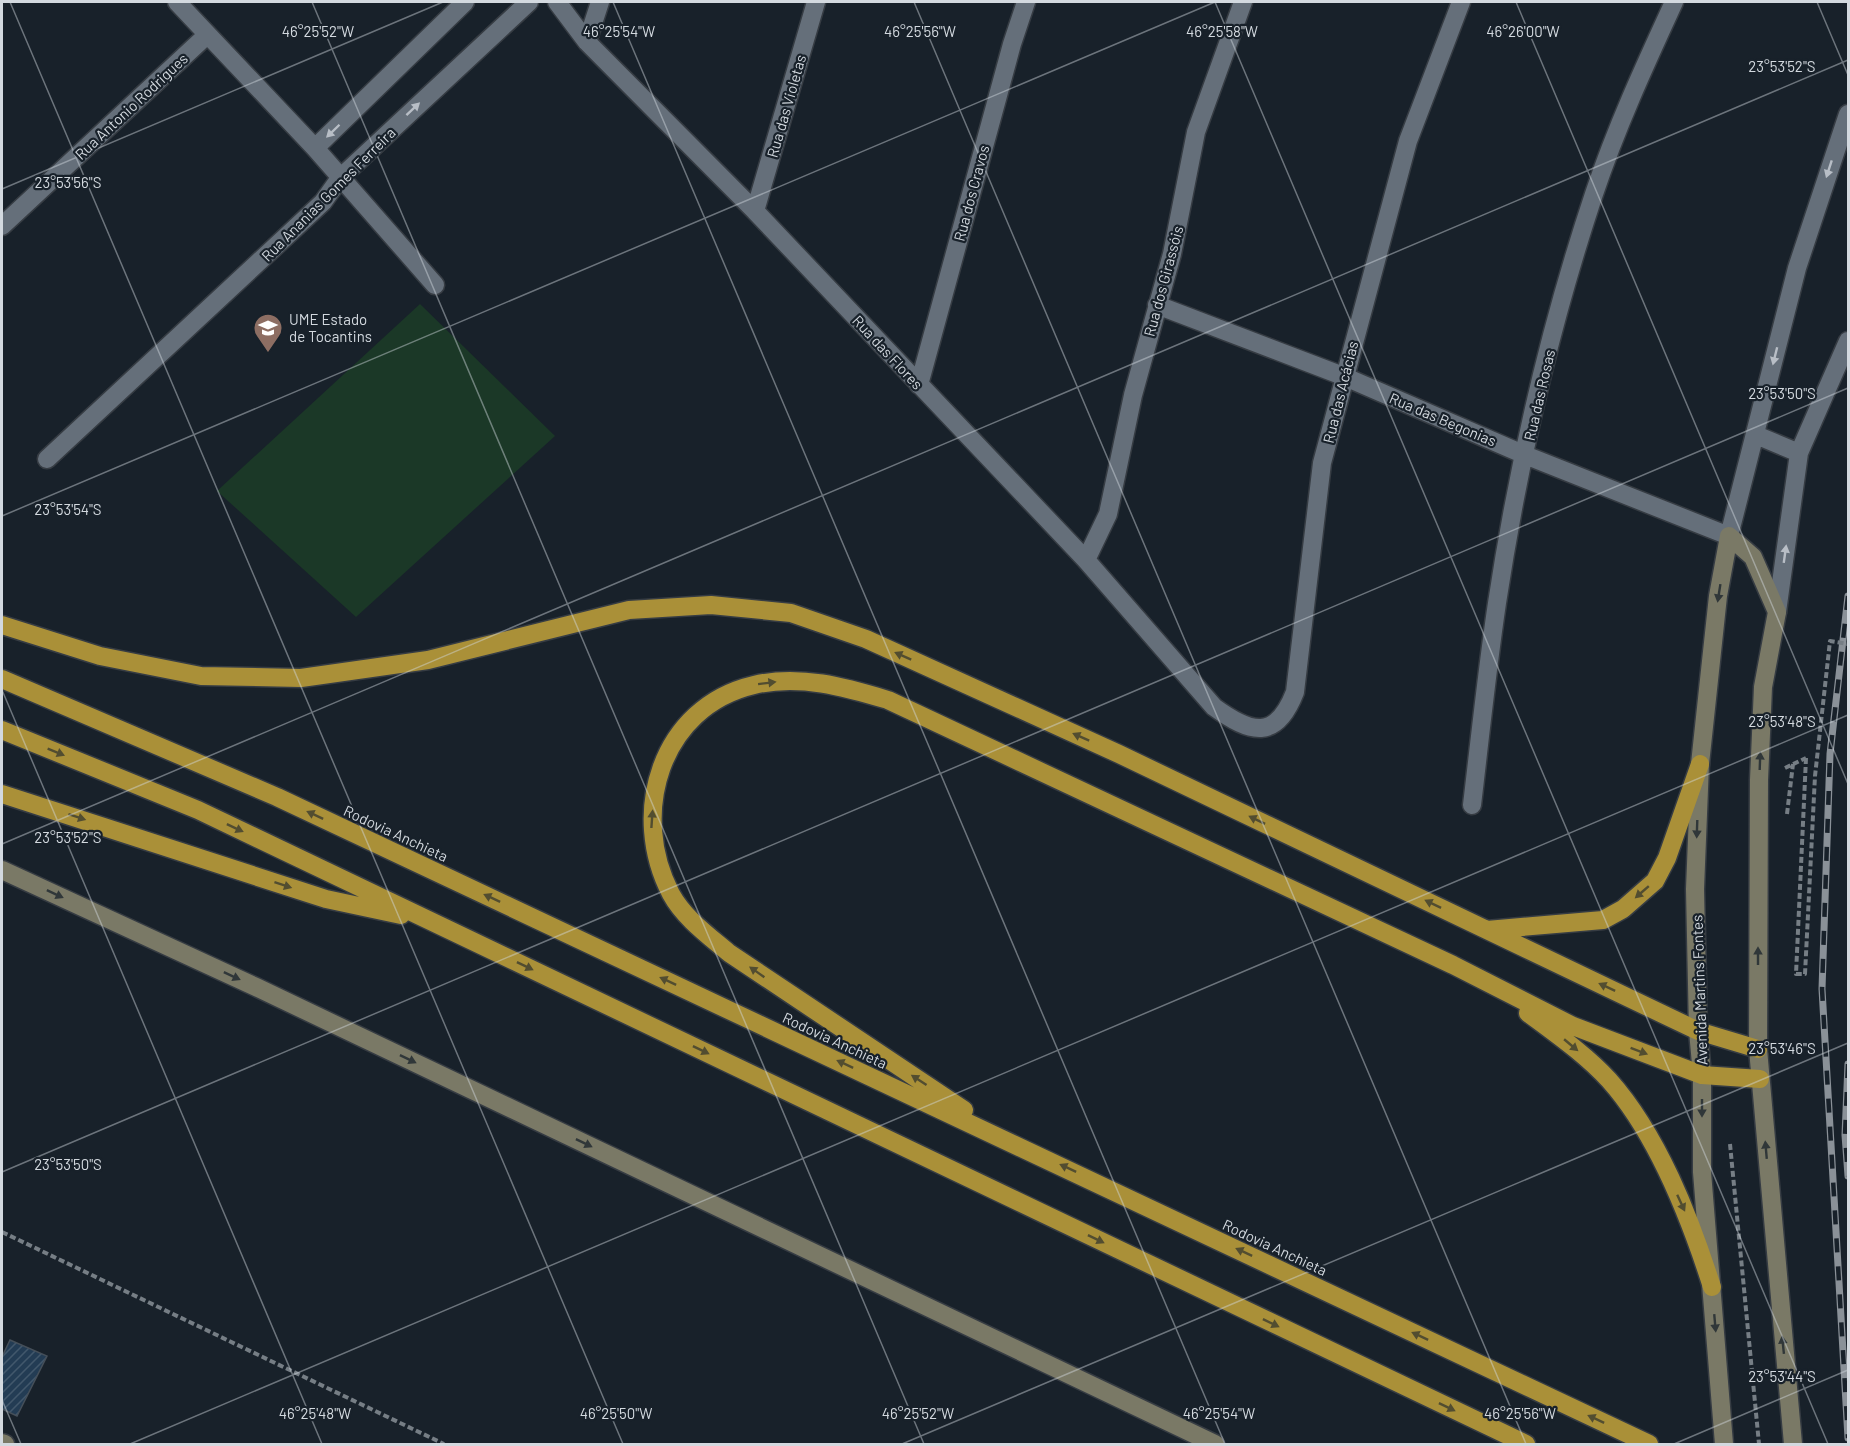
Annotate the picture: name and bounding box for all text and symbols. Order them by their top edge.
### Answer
text: 46°25'52"W [282,22,354,40]
text: 46°25'54"W [583,22,655,40]
text: 46°25'56"W [884,22,956,40]
text: 46°25'58"W [1186,22,1258,40]
text: 46°26'00"W [1486,22,1560,40]
street label: Rua Antonio Rodrigues [71,49,191,163]
street label: Rua das Violetas [763,52,809,160]
text: 23°53'52"S [1748,57,1816,75]
one-way arrow [406,102,421,116]
street label: Rua Ananias Gomes Ferreira [257,123,399,265]
one-way arrow [327,123,341,137]
street label: Rua dos Cravos [950,143,992,243]
one-way arrow [1824,160,1833,178]
text: 23°53'56"S [35,173,101,191]
street label: Rua dos Girassóis [1140,224,1186,338]
place label: UME Estado de Tocantins [289,310,372,345]
street label: Rua das Flores [849,311,927,393]
school or university icon: UME Estado de Tocantins [252,312,284,354]
street label: Rua das Acácias [1319,339,1361,445]
street label: Rua das Rosas [1520,347,1558,443]
one-way arrow [1769,347,1779,365]
text: 23°53'50"S [1748,384,1816,402]
street label: Rua das Begonias [1387,388,1499,450]
text: 23°53'54"S [34,500,102,518]
one-way arrow [1780,545,1790,564]
one-way arrow [1714,584,1723,603]
one-way arrow [894,651,912,661]
one-way arrow [758,679,777,688]
text: 23°53'48"S [1748,712,1816,730]
one-way arrow [1072,732,1089,741]
one-way arrow [47,747,65,757]
one-way arrow [1756,751,1765,770]
street label: Rodovia Anchieta [341,801,451,865]
one-way arrow [647,809,657,828]
one-way arrow [307,810,324,819]
one-way arrow [68,813,86,823]
one-way arrow [1248,816,1266,826]
one-way arrow [1693,820,1702,839]
one-way arrow [227,823,244,832]
text: 23°53'52"S [34,828,102,846]
one-way arrow [274,881,292,890]
one-way arrow [1635,885,1650,898]
one-way arrow [46,890,63,899]
one-way arrow [483,893,500,902]
one-way arrow [1424,900,1441,909]
street label: Avenida Martins Fontes [1687,915,1711,1065]
one-way arrow [1753,946,1763,965]
one-way arrow [517,962,534,971]
one-way arrow [749,966,765,978]
one-way arrow [223,971,241,981]
one-way arrow [660,976,677,985]
one-way arrow [1598,983,1615,992]
street label: Rodovia Anchieta [780,1008,890,1072]
one-way arrow [1563,1039,1579,1052]
text: 23°53'46"S [1748,1039,1816,1057]
one-way arrow [692,1045,710,1055]
one-way arrow [1631,1047,1649,1057]
one-way arrow [400,1055,417,1064]
one-way arrow [836,1059,853,1068]
one-way arrow [911,1074,927,1086]
one-way arrow [1697,1098,1707,1117]
one-way arrow [576,1139,593,1148]
one-way arrow [1761,1141,1771,1160]
text: 23°53'50"S [34,1155,102,1173]
one-way arrow [1059,1164,1076,1173]
one-way arrow [1676,1195,1686,1213]
street label: Rodovia Anchieta [1220,1215,1330,1279]
one-way arrow [1087,1234,1104,1244]
one-way arrow [1235,1248,1252,1257]
one-way arrow [1710,1314,1719,1333]
one-way arrow [1263,1319,1280,1328]
one-way arrow [1411,1331,1428,1340]
one-way arrow [1778,1335,1788,1354]
text: 23°53'44"S [1748,1367,1816,1385]
one-way arrow [1439,1403,1456,1412]
text: 46°25'48"W [279,1404,351,1422]
text: 46°25'50"W [580,1404,652,1422]
text: 46°25'52"W [882,1404,954,1422]
text: 46°25'54"W [1183,1404,1255,1422]
text: 46°25'56"W [1484,1404,1556,1422]
one-way arrow [1588,1415,1605,1424]

